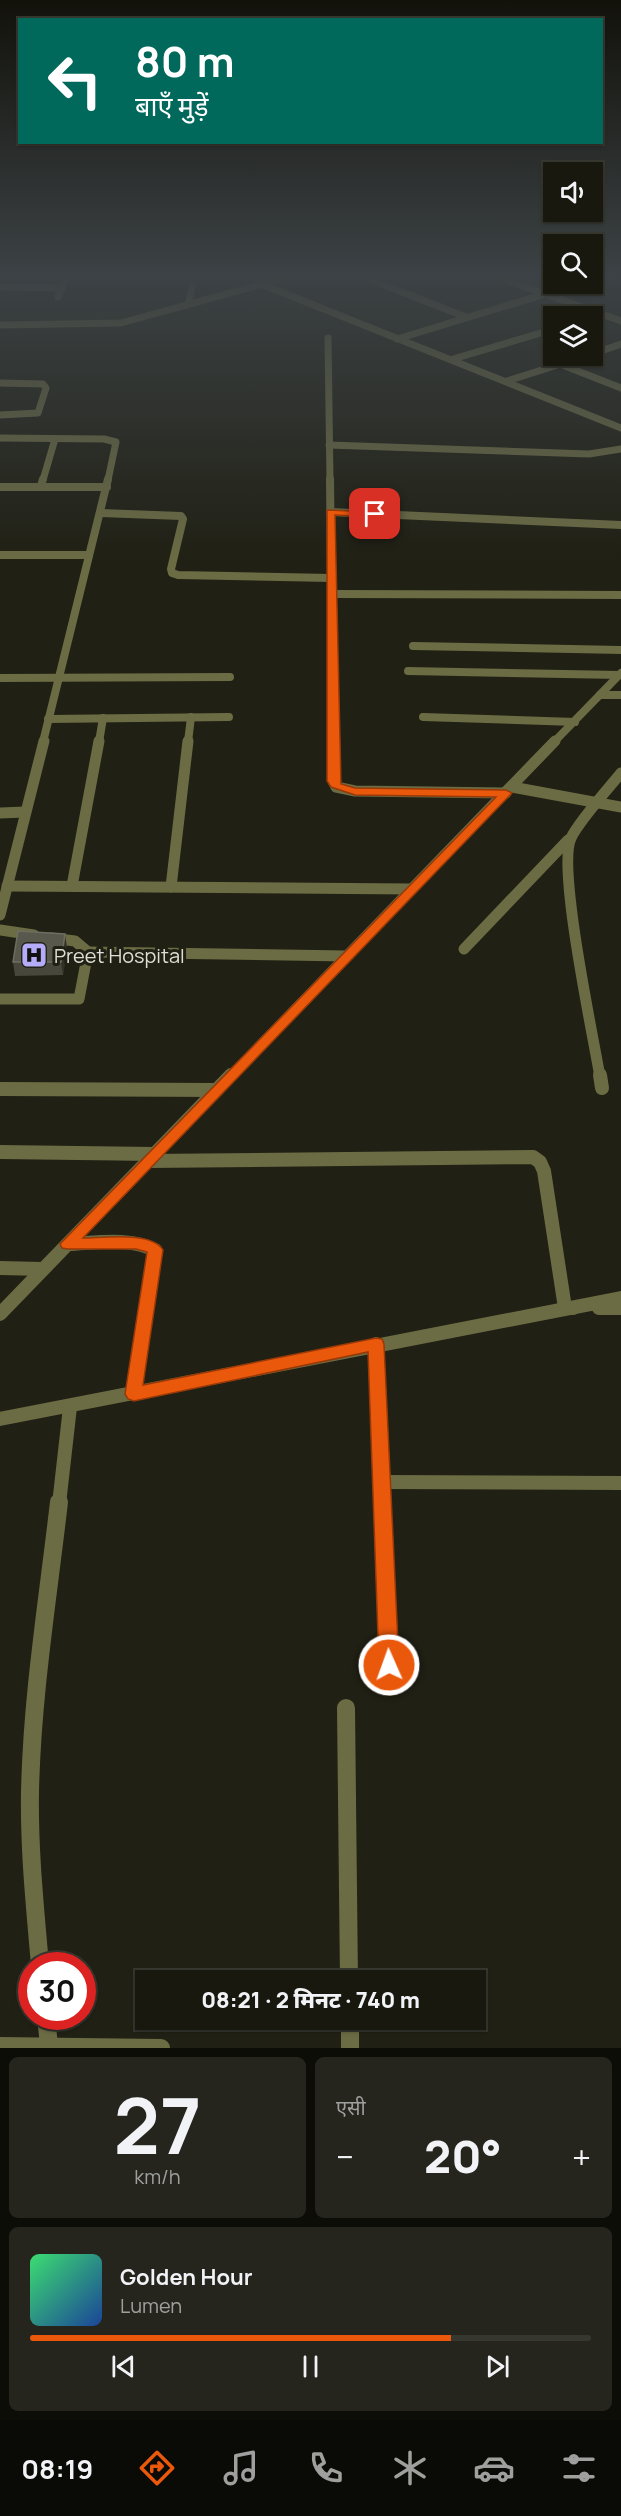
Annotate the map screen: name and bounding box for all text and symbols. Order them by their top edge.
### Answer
text: 80 m [135,32,235,90]
icon: left [36,42,114,120]
text: बाएँ मुड़ें [135,87,208,124]
map controls [543,162,603,366]
button: sound [543,162,603,222]
button: search [543,234,603,294]
button: layers [543,306,603,366]
pin [349,488,400,539]
icon: arrive [358,497,391,530]
hospital icon: Preet Hospital [19,940,49,970]
place label: Preet Hospital [54,942,185,969]
position arrow [357,1633,421,1697]
speed limit sign: 30 [18,1952,96,2030]
text: 08:21 · 2 मिनट · 740 m [201,1985,420,2015]
text: 27 [113,2071,202,2177]
text: एसी [336,2094,366,2121]
text: 20° [424,2125,502,2187]
text: − [336,2134,354,2179]
text: + [572,2134,591,2179]
text: km/h [134,2163,181,2190]
text: Golden Hour [120,2262,253,2292]
text: Lumen [120,2292,182,2319]
icon: previous [107,2350,140,2383]
icon: pause [294,2350,327,2383]
icon: next [481,2350,514,2383]
icon: directions [136,2447,178,2489]
icon: music [220,2447,262,2489]
icon: phone [305,2447,347,2489]
icon: climate [389,2447,431,2489]
icon: car [473,2447,515,2489]
icon: filters [558,2447,600,2489]
text: 08:19 [21,2450,93,2487]

